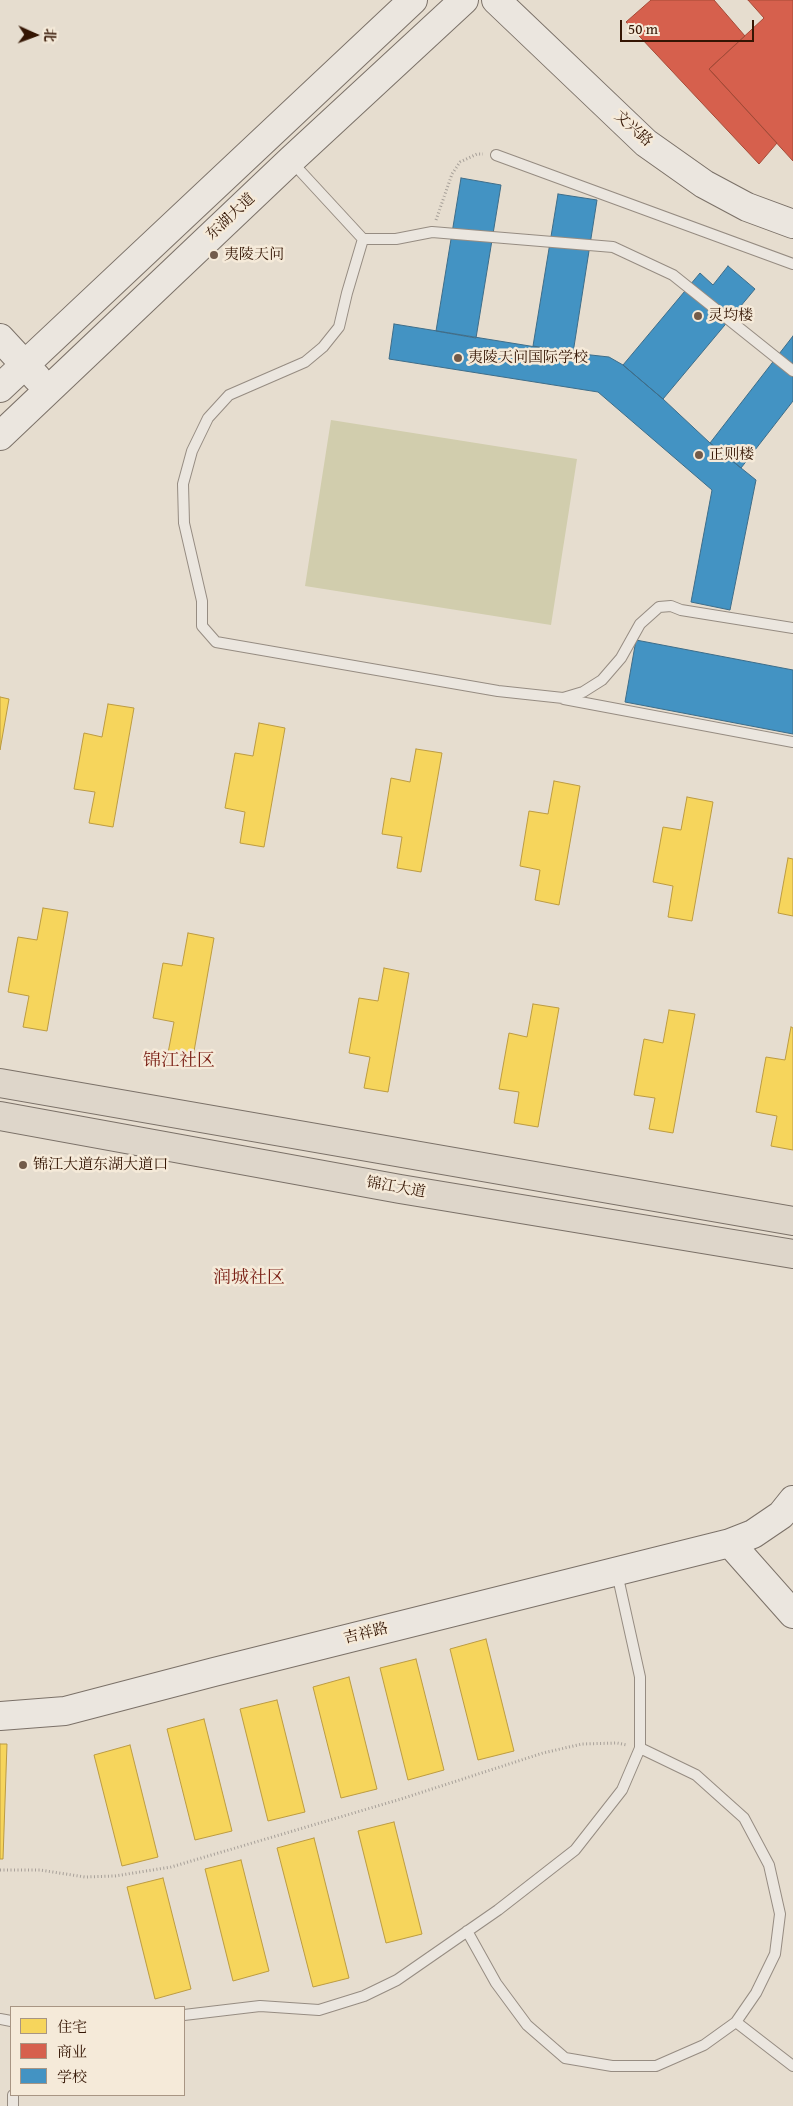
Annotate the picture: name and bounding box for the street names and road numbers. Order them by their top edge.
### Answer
street label: 文兴路 [610,107,656,151]
street label: 东湖大道 [203,190,259,244]
street label: 锦江大道 [365,1174,427,1202]
street label: 吉祥路 [342,1620,390,1648]

